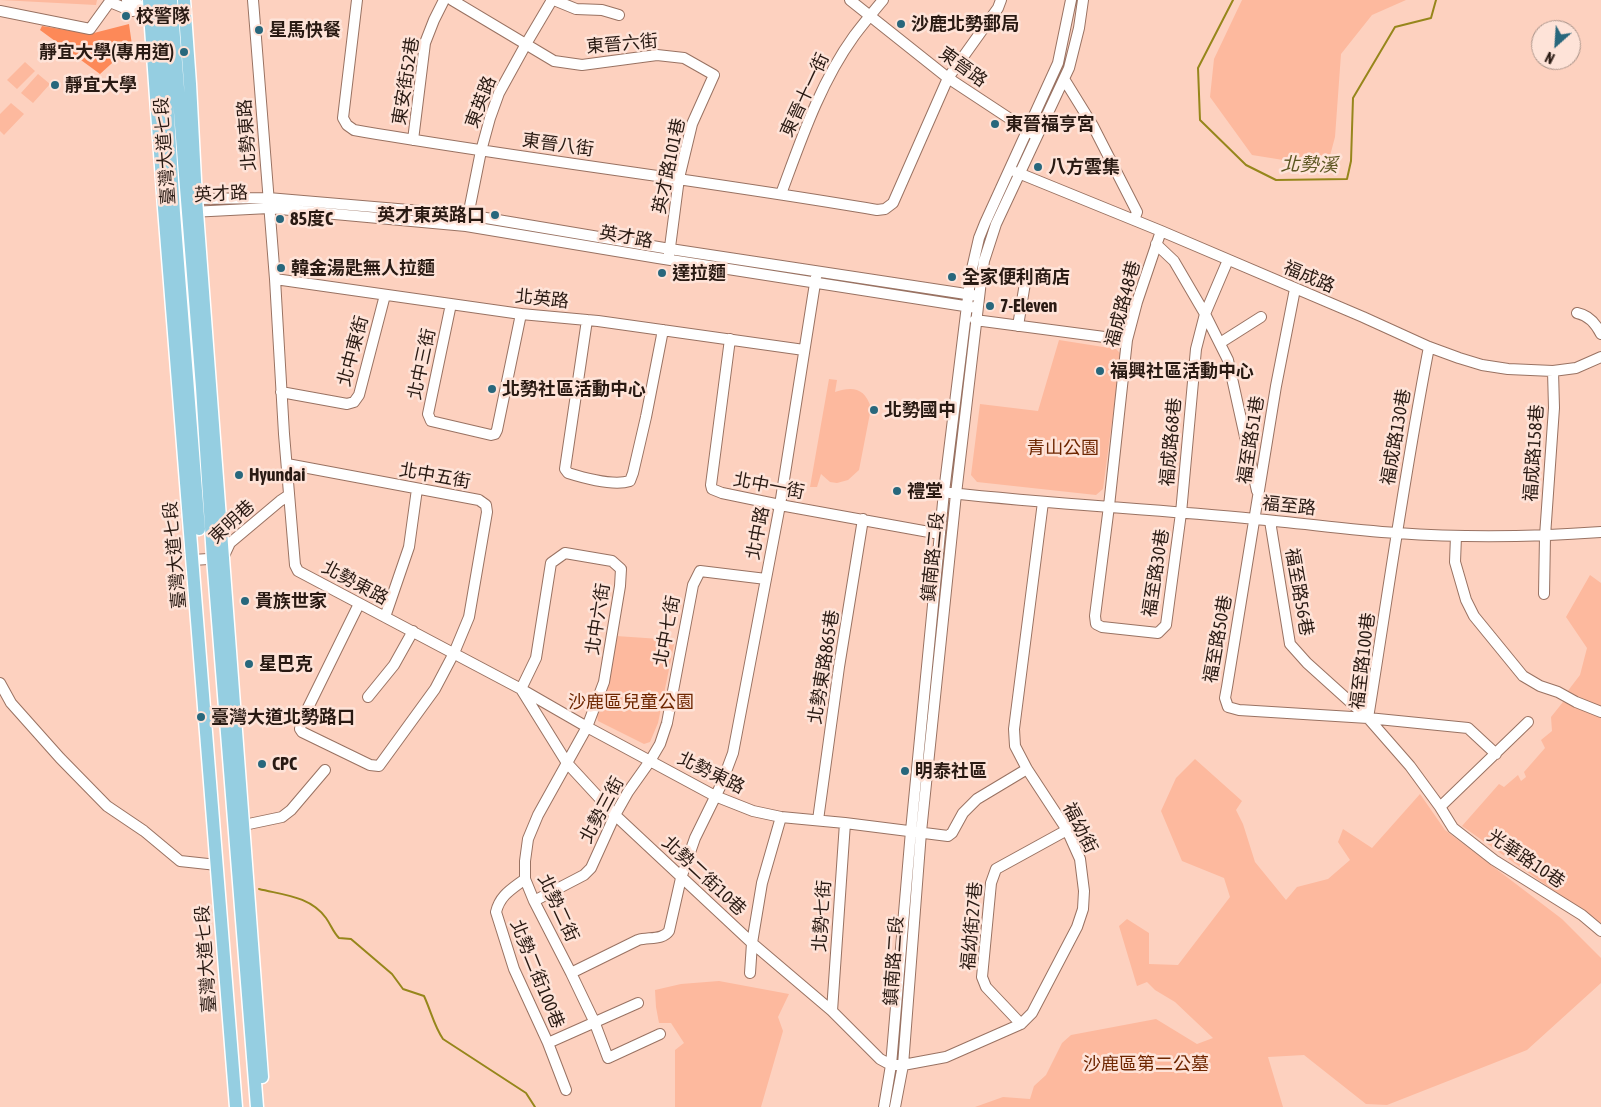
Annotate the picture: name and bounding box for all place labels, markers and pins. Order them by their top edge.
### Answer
place label: 校警隊 [136,5,190,27]
marker: 校警隊 [120,10,132,22]
place label: 沙鹿北勢郵局 [911,13,1019,35]
marker: 沙鹿北勢郵局 [895,18,907,30]
place label: 星馬快餐 [269,19,341,41]
marker: 星馬快餐 [253,24,265,36]
place label: 靜宜大學(專用道) [39,41,174,63]
marker: 靜宜大學(專用道) [178,46,190,58]
place label: 靜宜大學 [65,74,137,96]
marker: 靜宜大學 [49,79,61,91]
place label: 東晉福亨宮 [1005,113,1095,135]
marker: 東晉福亨宮 [989,118,1001,130]
place label: 八方雲集 [1048,156,1120,178]
marker: 八方雲集 [1032,161,1044,173]
place label: 英才東英路口 [377,204,485,226]
place label: 85度C [290,208,333,230]
marker: 英才東英路口 [489,209,501,221]
marker: 85度C [274,213,286,225]
place label: 韓金湯匙無人拉麵 [291,257,435,279]
marker: 韓金湯匙無人拉麵 [275,262,287,274]
place label: 達拉麵 [672,262,726,284]
place label: 全家便利商店 [962,266,1070,288]
marker: 達拉麵 [656,267,668,279]
marker: 全家便利商店 [946,271,958,283]
place label: 7-Eleven [1000,295,1057,317]
marker: 7-Eleven [984,300,996,312]
place label: 福興社區活動中心 [1110,360,1254,382]
marker: 福興社區活動中心 [1094,365,1106,377]
place label: 北勢社區活動中心 [502,378,646,400]
marker: 北勢社區活動中心 [486,383,498,395]
place label: 北勢國中 [884,399,956,421]
marker: 北勢國中 [868,404,880,416]
place label: Hyundai [249,464,305,486]
marker: Hyundai [233,469,245,481]
place label: 禮堂 [907,480,943,502]
marker: 禮堂 [891,485,903,497]
place label: 貴族世家 [255,590,327,612]
marker: 貴族世家 [239,595,251,607]
place label: 星巴克 [259,653,313,675]
marker: 星巴克 [243,658,255,670]
place label: 臺灣大道北勢路口 [211,706,355,728]
marker: 臺灣大道北勢路口 [195,711,207,723]
place label: CPC [272,753,297,775]
marker: CPC [256,758,268,770]
place label: 明泰社區 [915,760,987,782]
marker: 明泰社區 [899,765,911,777]

